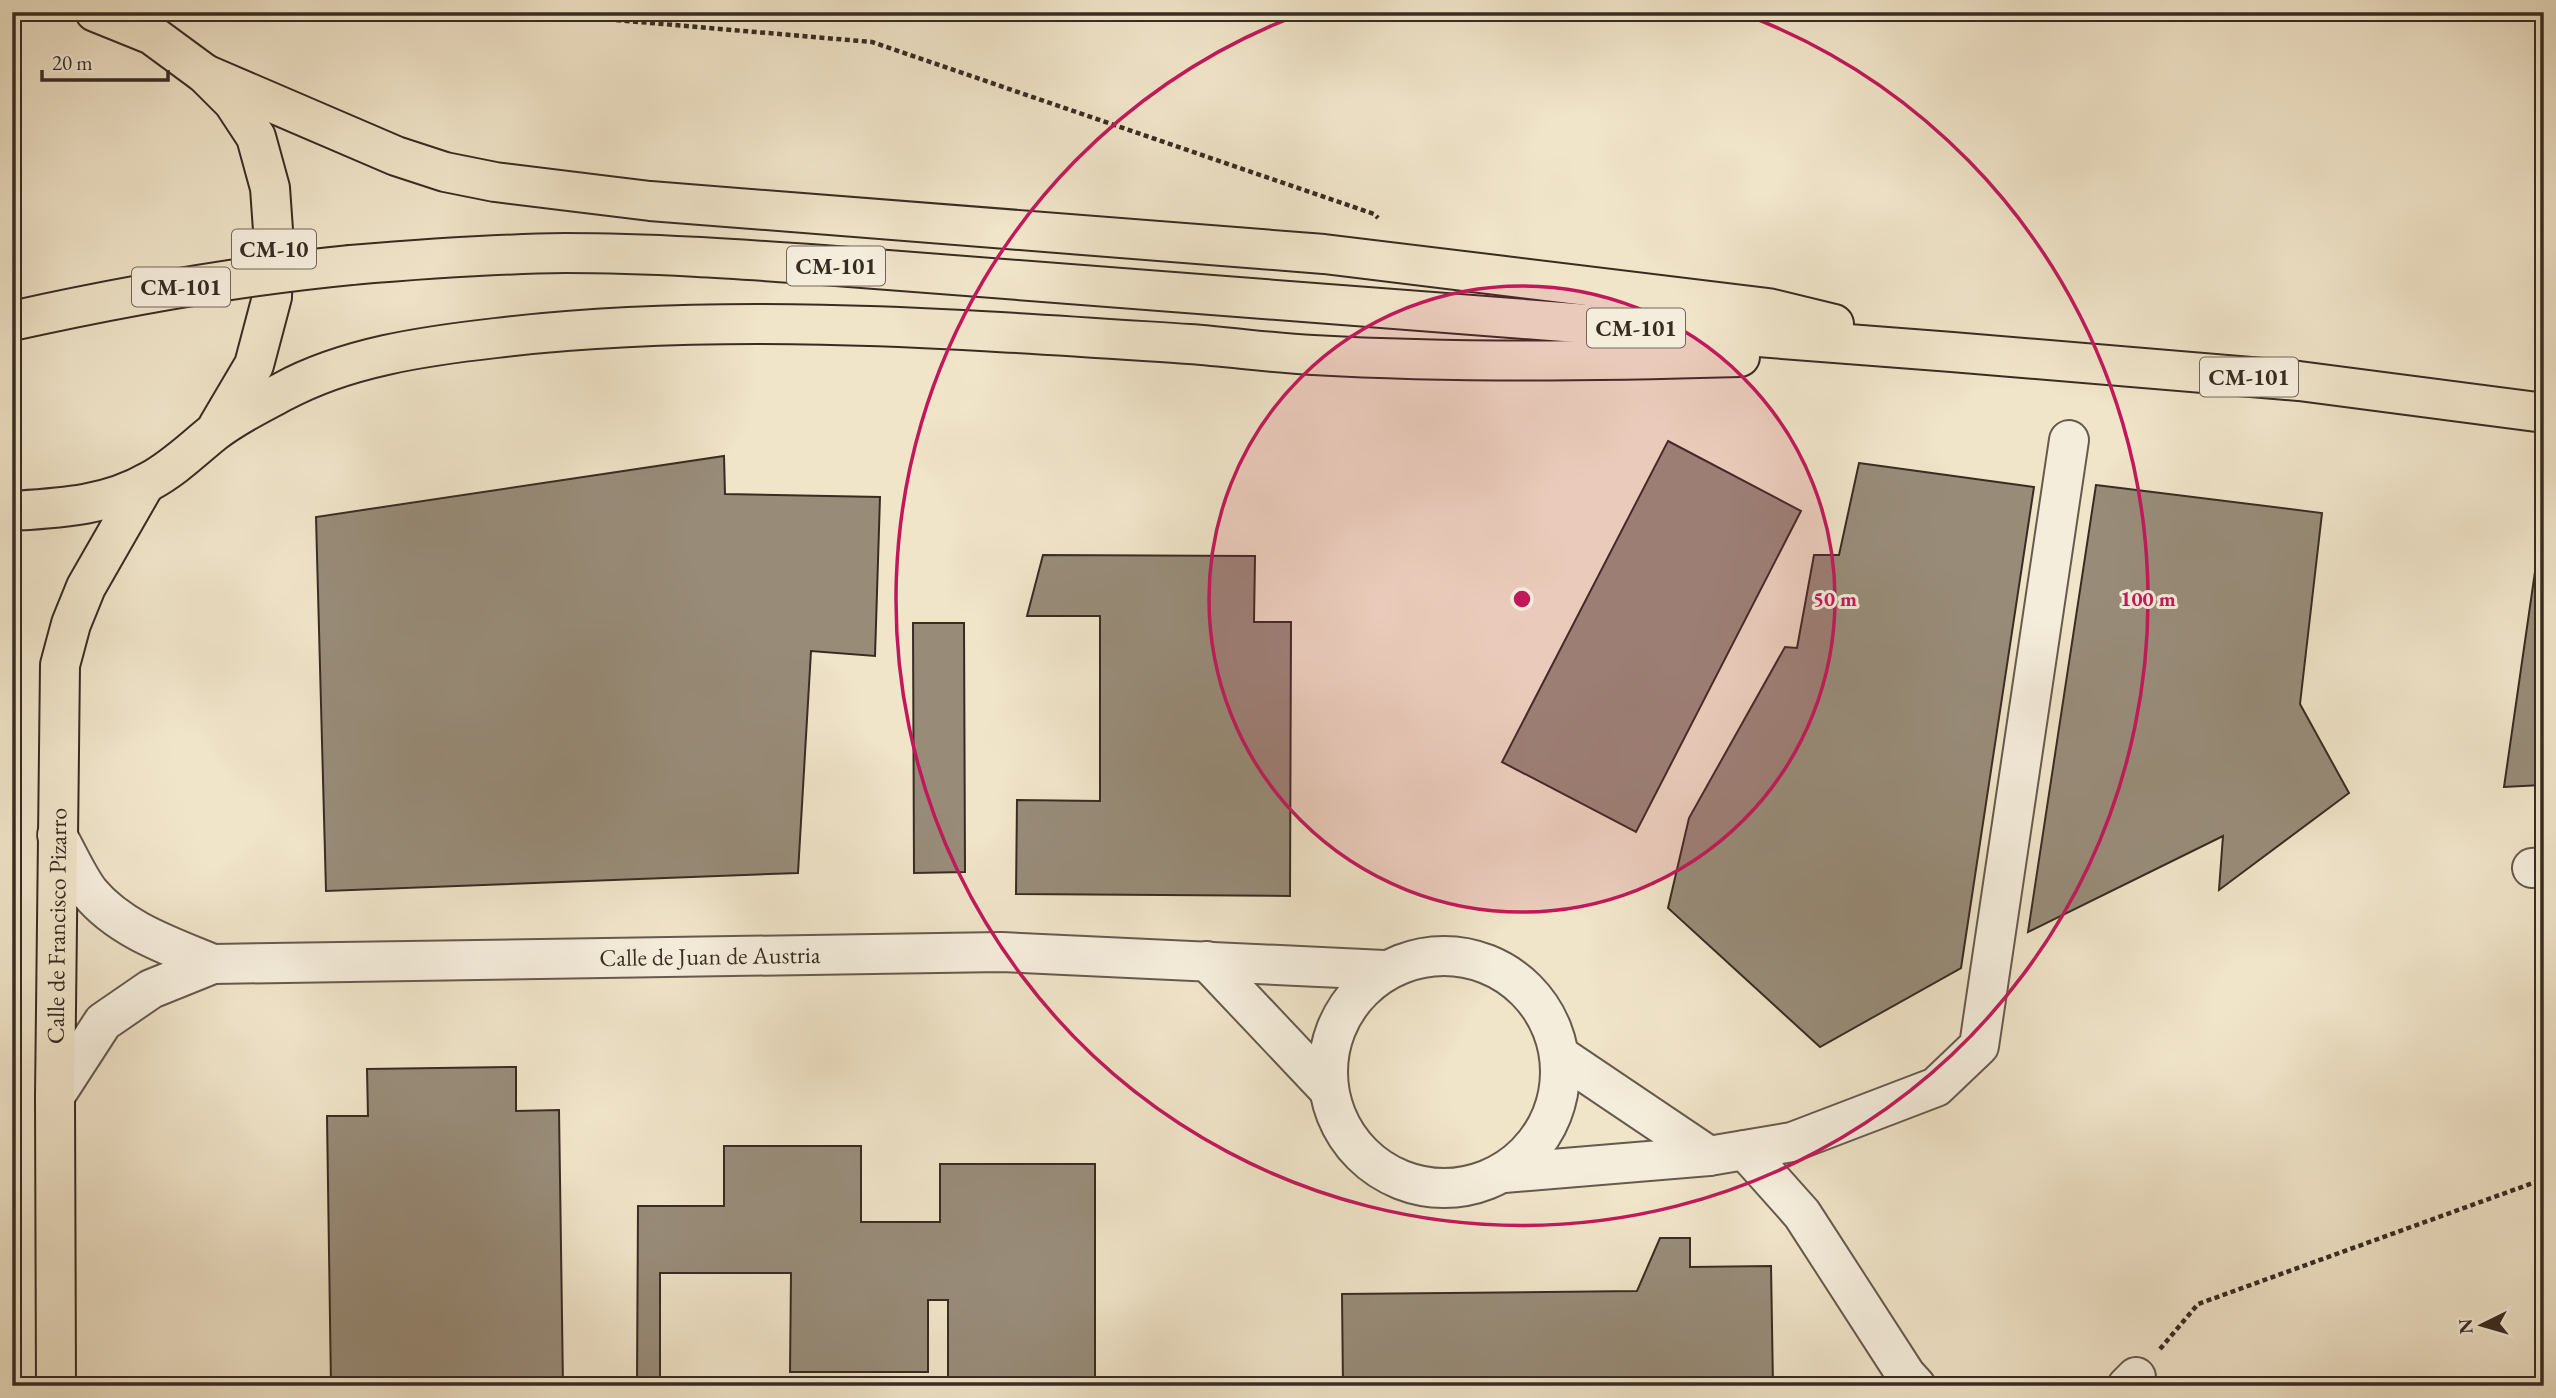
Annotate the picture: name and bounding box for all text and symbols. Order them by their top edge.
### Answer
scale bar [42,38,168,82]
text: 20 m [52,49,93,76]
road number: CM-10 [232,230,316,268]
road number: CM-101 [787,246,885,286]
road number: CM-101 [132,268,230,306]
road number: CM-101 [1587,308,1685,348]
road number: CM-101 [2200,358,2298,396]
text: 50 m [1813,585,1857,612]
text: 100 m [2120,585,2176,612]
centre of rings [1510,587,1534,611]
street label: Calle de Francisco Pizarro [40,807,73,1044]
street label: Calle de Juan de Austria [599,939,821,973]
north arrow [2448,1290,2518,1360]
text: N [2452,1317,2479,1335]

